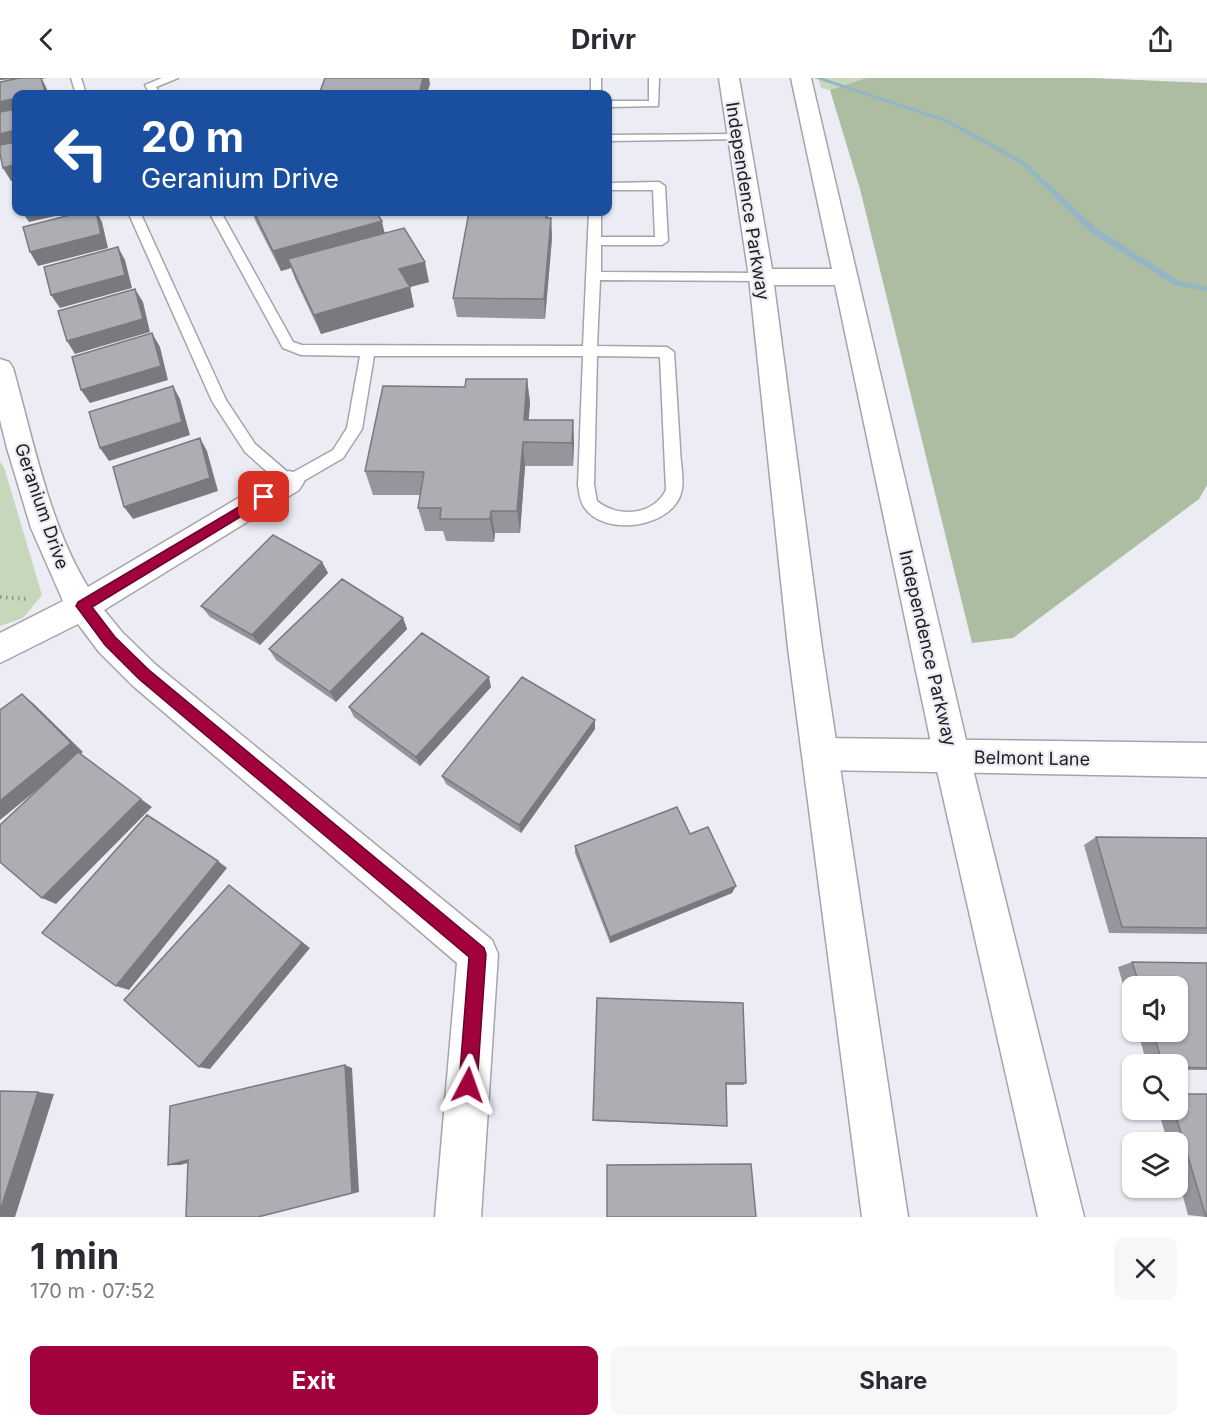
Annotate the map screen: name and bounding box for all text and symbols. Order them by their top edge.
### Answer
icon: back [30,23,63,56]
text: Drivr [571,23,636,56]
icon: share [1144,23,1177,56]
street label: Independence Parkway [722,100,774,302]
text: 20 m [141,111,244,162]
icon: left [42,114,120,192]
text: Geranium Drive [141,162,339,195]
street label: Geranium Drive [11,440,73,572]
pin [238,471,289,522]
icon: arrive [247,480,280,513]
street label: Independence Parkway [895,548,961,748]
street label: Belmont Lane [974,746,1090,770]
map controls [1122,976,1188,1198]
button: sound [1122,976,1188,1042]
position arrow [436,1053,500,1117]
button: search [1122,1054,1188,1120]
button: layers [1122,1132,1188,1198]
text: 1 min [30,1234,119,1278]
button: close [1114,1237,1177,1300]
text: 170 m · 07:52 [30,1279,155,1303]
button: Exit [30,1346,598,1415]
button: Share [610,1346,1177,1415]

